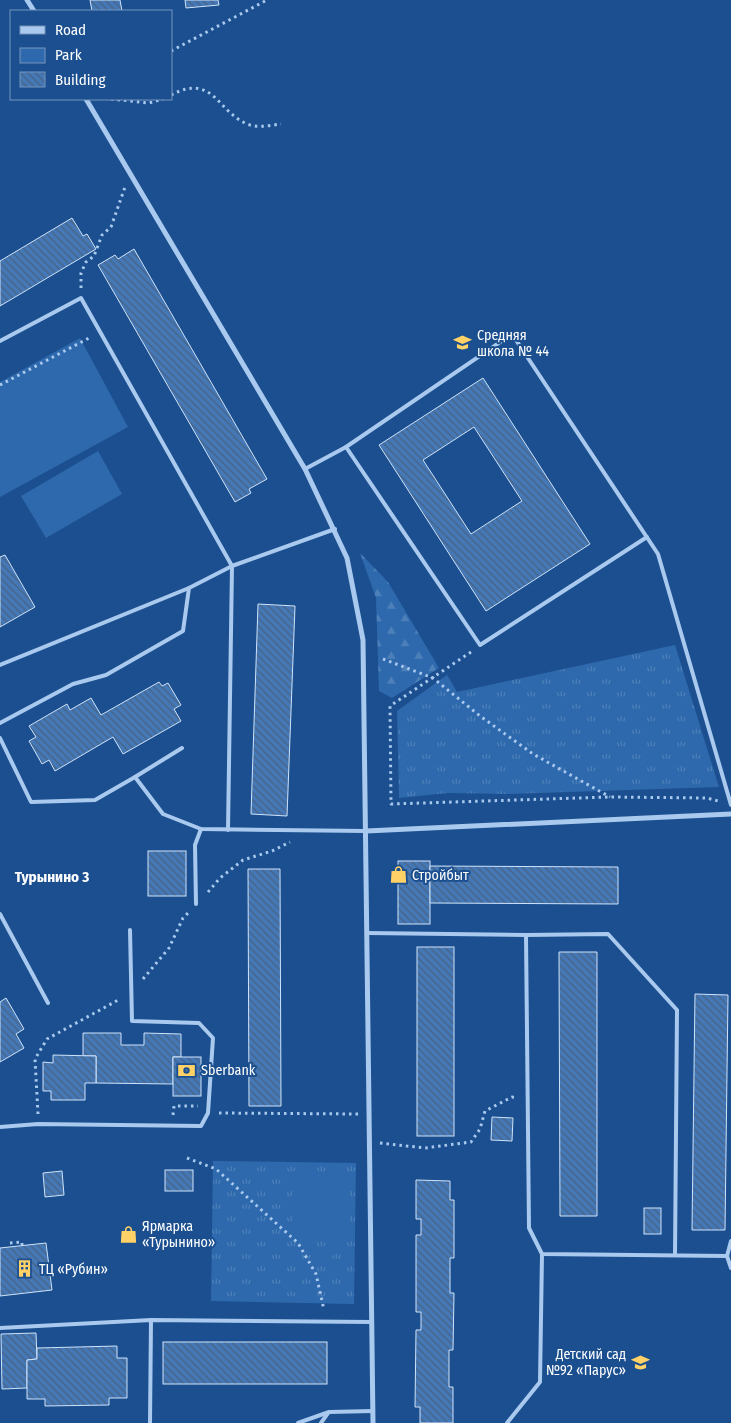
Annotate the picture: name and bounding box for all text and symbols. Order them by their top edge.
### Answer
legend [10,10,172,100]
text: Road [55,21,86,39]
text: Park [55,46,82,64]
text: Building [55,71,106,89]
place label: Средняя школа № 44 [477,327,549,360]
school or university icon: Средняя школа № 44 [453,333,473,353]
shop icon: Стройбыт [388,865,408,885]
place label: Стройбыт [412,867,469,884]
district label: Турынино 3 [15,868,89,886]
bank icon: Sberbank [177,1060,197,1080]
place label: Sberbank [201,1062,256,1079]
place label: Ярмарка «Турынино» [142,1218,215,1251]
shop icon: Ярмарка «Турынино» [118,1224,138,1244]
building icon: ТЦ «Рубин» [15,1259,35,1279]
place label: ТЦ «Рубин» [39,1261,108,1278]
place label: Детский сад №92 «Парус» [546,1346,626,1379]
school or university icon: Детский сад №92 «Парус» [630,1352,650,1372]

